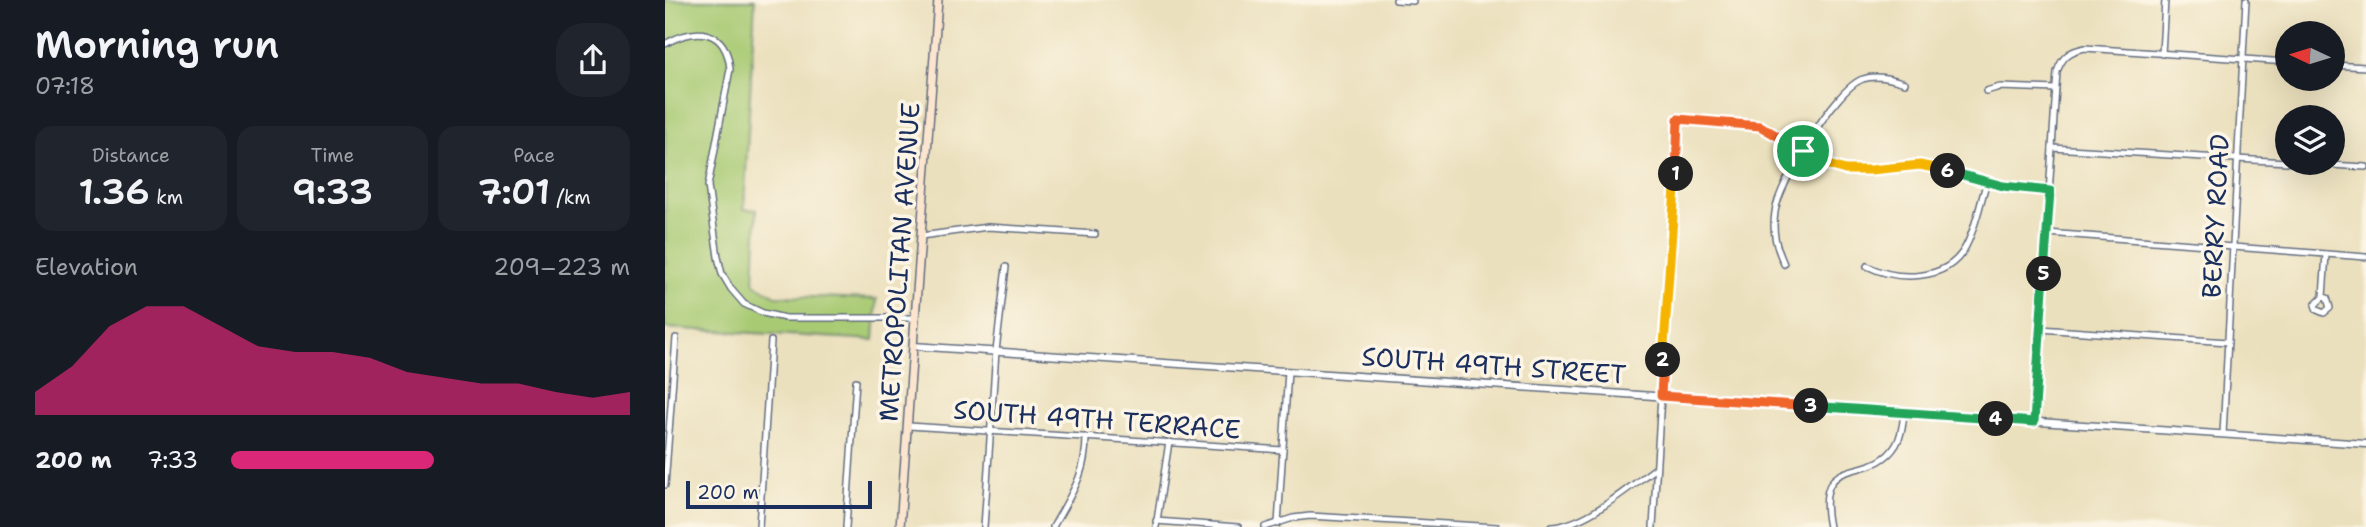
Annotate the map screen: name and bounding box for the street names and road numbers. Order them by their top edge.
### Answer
street label: METROPOLITAN AVENUE [870,101,928,423]
street label: BERRY ROAD [2193,133,2237,299]
street label: SOUTH 49TH STREET [1361,338,1627,392]
street label: SOUTH 49TH TERRACE [952,392,1242,446]

